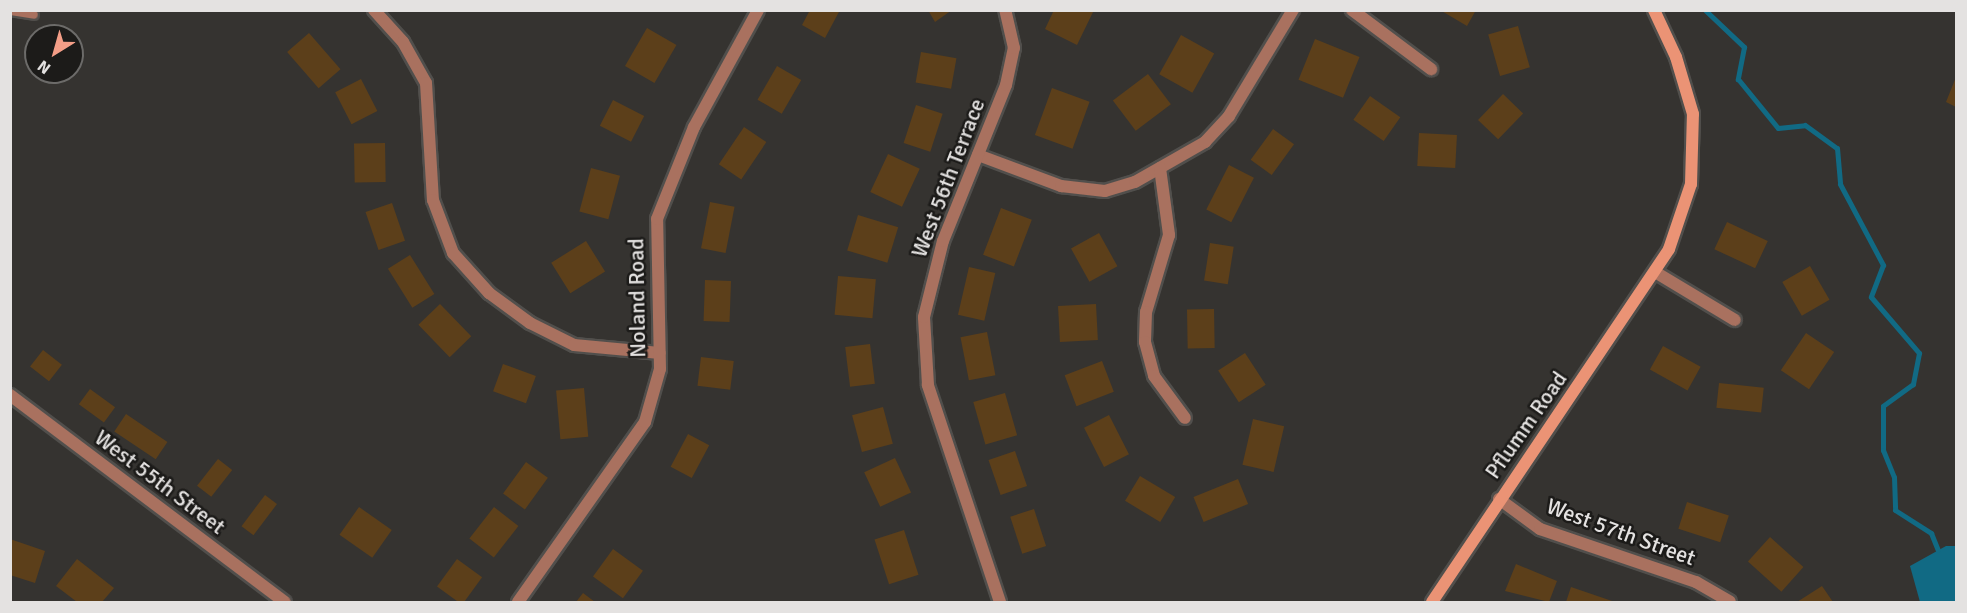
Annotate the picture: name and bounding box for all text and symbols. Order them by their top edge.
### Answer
north arrow [24,24,84,84]
text: N [34,55,55,78]
street label: West 56th Terrace [906,95,990,261]
street label: Noland Road [623,238,651,358]
street label: Pflumm Road [1479,366,1573,484]
street label: West 55th Street [90,424,230,540]
street label: West 57th Street [1543,493,1699,571]

